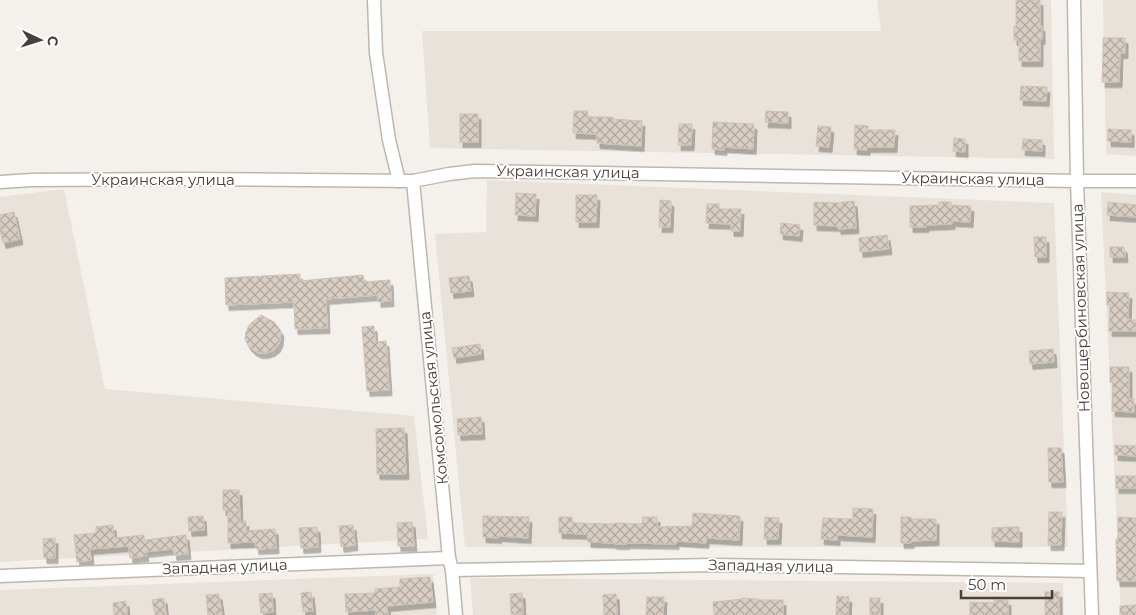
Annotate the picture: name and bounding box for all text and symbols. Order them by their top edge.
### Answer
north arrow [15,15,65,65]
text: С [44,35,62,47]
street label: Украинская улица [496,161,640,182]
street label: Украинская улица [901,168,1045,189]
street label: Украинская улица [91,170,235,189]
street label: Новощербиновская улица [1067,203,1094,413]
street label: Комсомольская улица [415,310,452,486]
street label: Западная улица [162,555,288,578]
street label: Западная улица [708,555,834,576]
scale bar [961,568,1052,600]
text: 50 m [968,575,1006,594]

